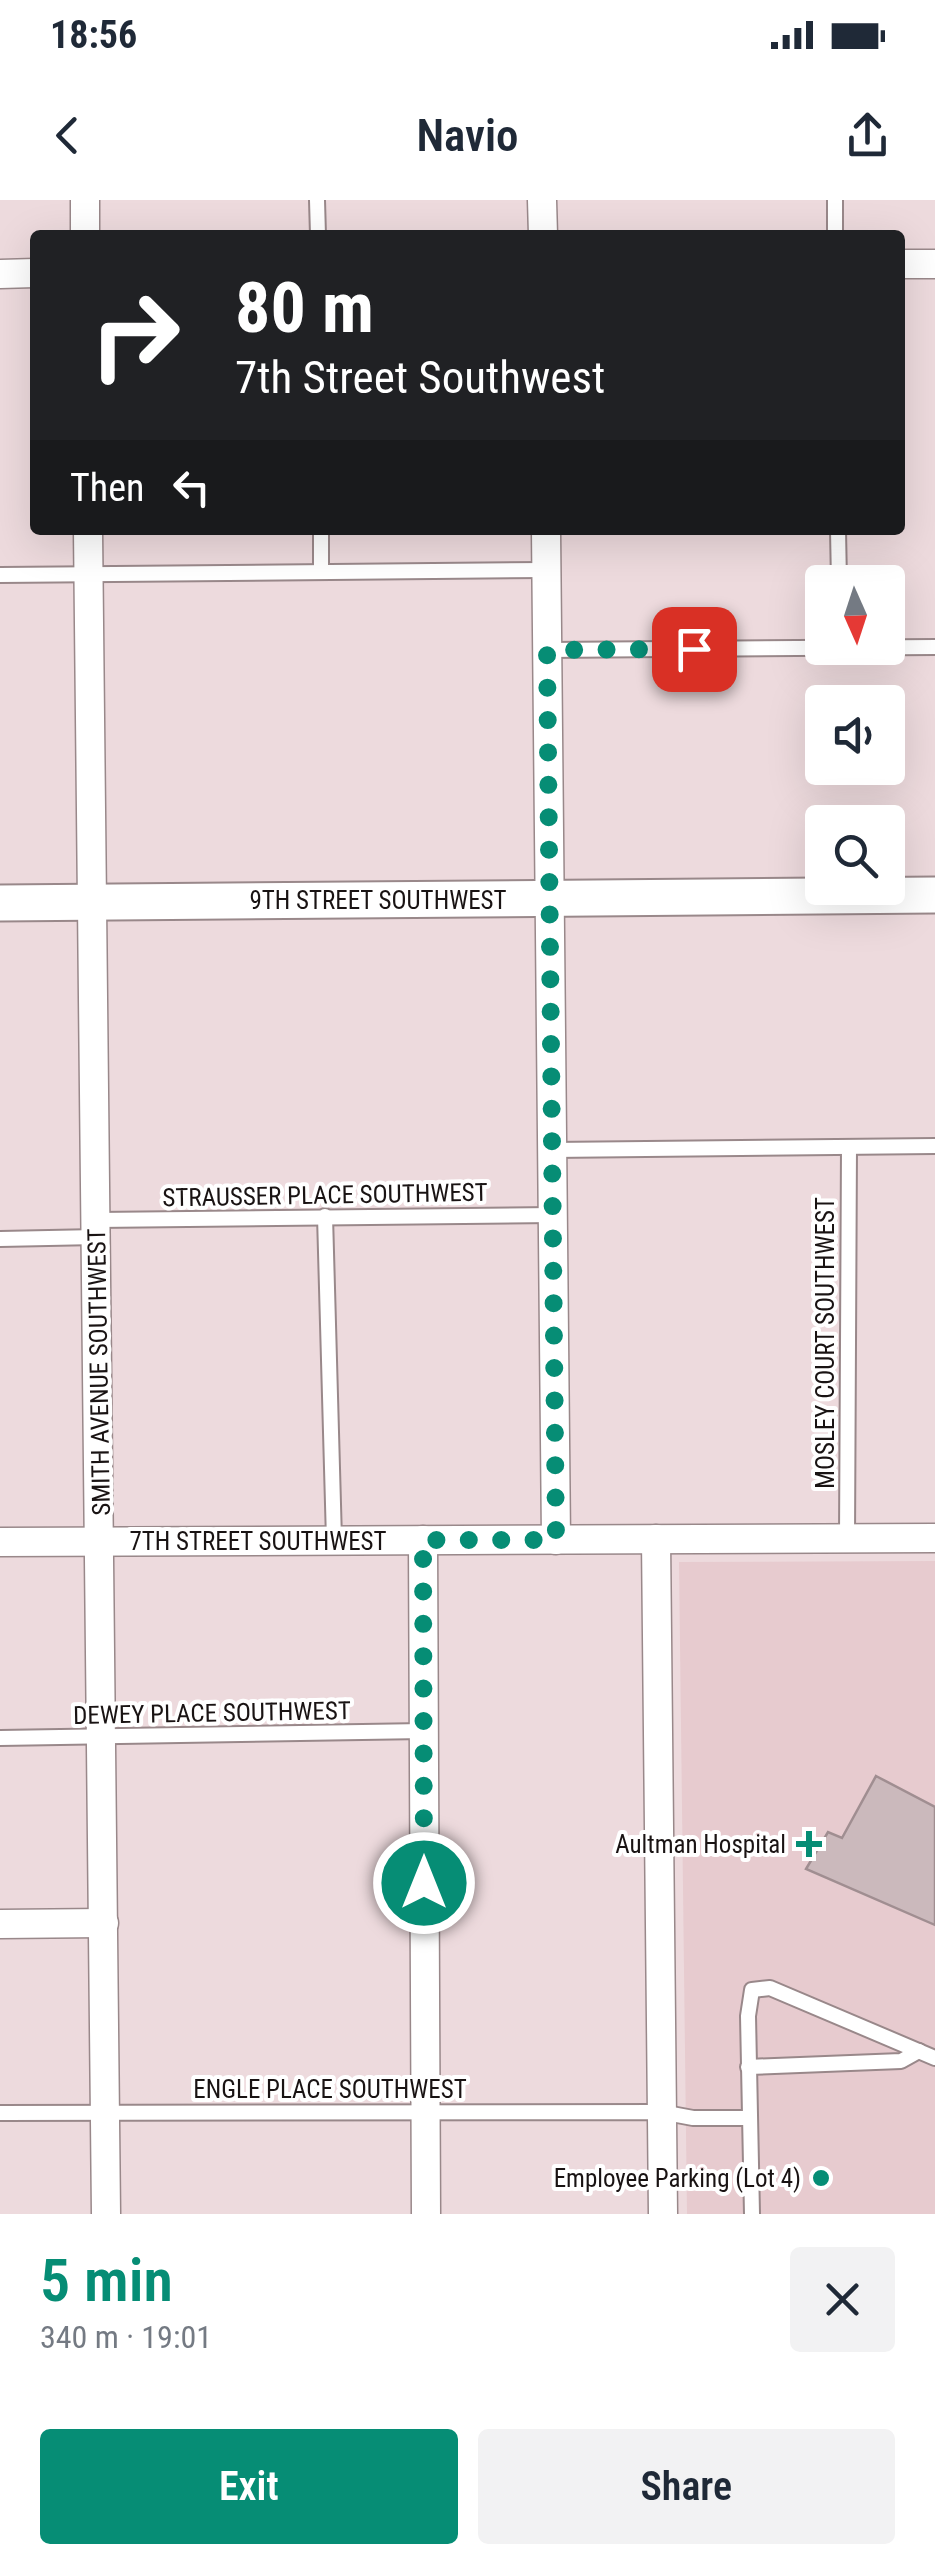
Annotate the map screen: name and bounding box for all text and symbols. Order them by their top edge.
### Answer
text: 18:56 [50,13,137,57]
icon: back [40,108,95,163]
icon: share [840,108,895,163]
text: Navio [416,109,519,162]
text: 80 m [235,267,374,349]
icon: right [70,270,200,400]
text: 7th Street Southwest [235,351,605,404]
icon: left [164,460,219,515]
text: Then [70,466,144,510]
north arrow [805,565,905,665]
map controls [805,565,905,905]
pin [652,607,737,692]
icon: arrive [667,622,722,677]
button: sound [805,685,905,785]
button: search [805,805,905,905]
street label: 9TH STREET SOUTHWEST [249,886,507,915]
street label: STRAUSSER PLACE SOUTHWEST [162,1178,488,1212]
street label: MOSLEY COURT SOUTHWEST [811,1197,840,1489]
street label: SMITH AVENUE SOUTHWEST [82,1228,116,1516]
street label: 7TH STREET SOUTHWEST [129,1527,387,1556]
street label: DEWEY PLACE SOUTHWEST [73,1696,351,1730]
place label: Aultman Hospital [615,1830,786,1859]
position arrow [372,1831,476,1935]
marker: Aultman Hospital [796,1831,822,1857]
street label: ENGLE PLACE SOUTHWEST [193,2075,467,2104]
place label: Employee Parking (Lot 4) [554,2164,801,2193]
marker: Employee Parking (Lot 4) [810,2167,832,2189]
text: 5 min [40,2245,173,2316]
button: close [790,2247,895,2352]
text: 340 m · 19:01 [40,2318,212,2356]
button: Exit [40,2429,458,2544]
button: Share [478,2429,895,2544]

